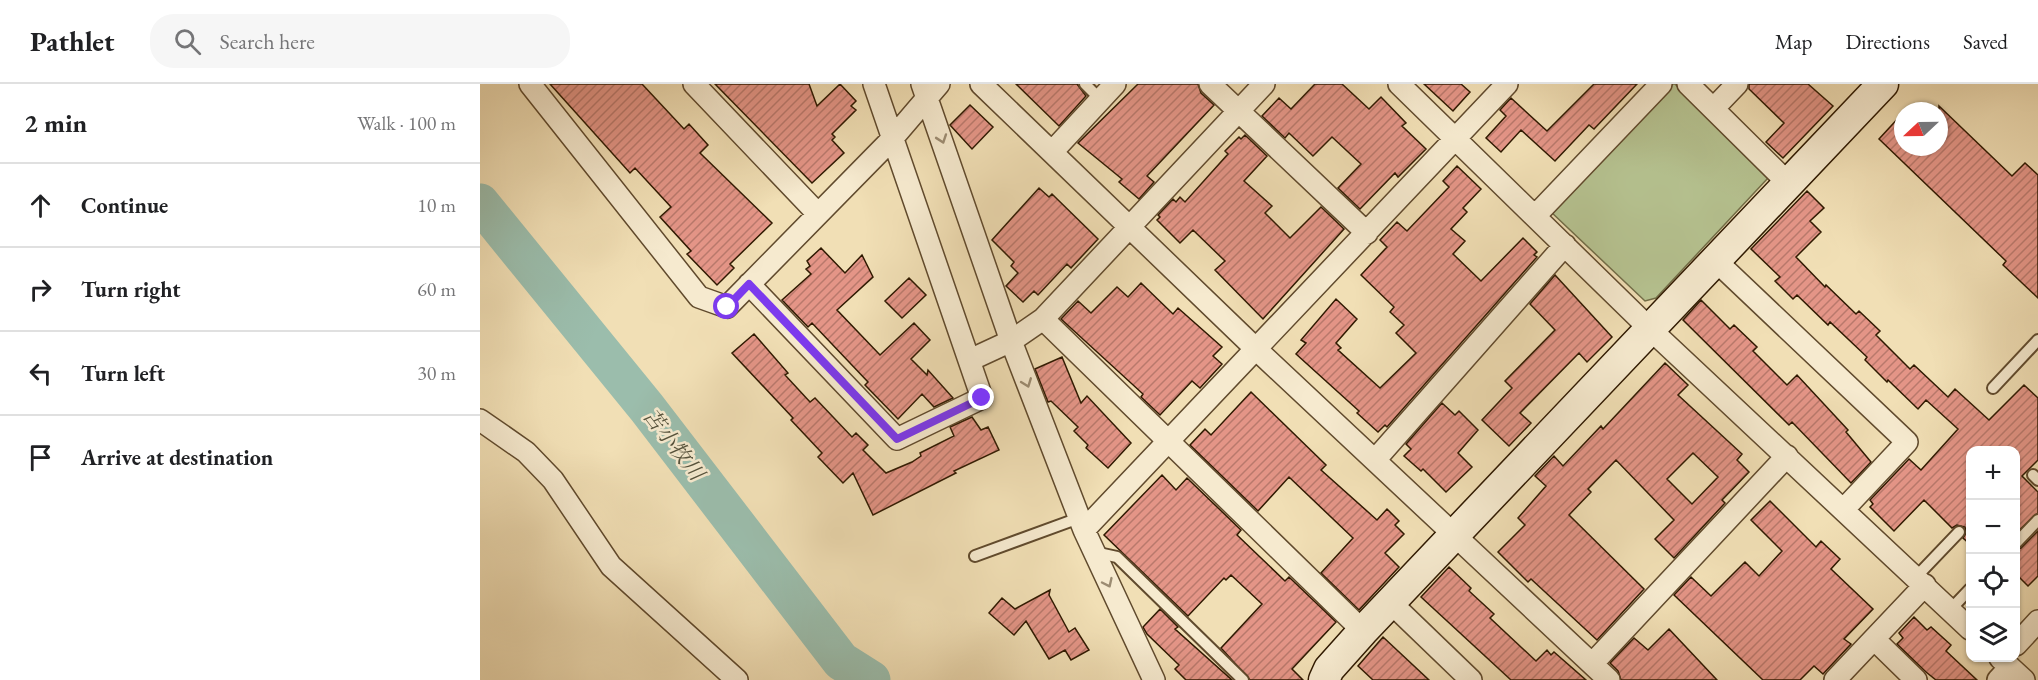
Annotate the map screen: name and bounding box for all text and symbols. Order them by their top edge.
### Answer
search box [150,14,570,68]
text: Pathlet [30,23,114,59]
icon: search [171,25,204,58]
text: Search here [219,27,315,56]
text: Map [1775,28,1812,55]
text: Directions [1845,28,1930,55]
text: Saved [1963,28,2008,55]
north arrow [1894,102,1948,156]
text: 2 min [24,106,87,140]
text: Walk · 100 m [357,110,456,136]
one-way arrow [934,133,947,144]
icon: ahead [24,189,57,222]
text: Continue [81,191,168,220]
text: 10 m [417,192,456,218]
icon: right [24,273,57,306]
text: Turn right [81,275,180,304]
text: 60 m [417,276,456,302]
route start [713,293,739,319]
icon: left [24,357,57,390]
text: Turn left [81,359,165,388]
text: 30 m [417,360,456,386]
one-way arrow [1020,376,1032,387]
route end [968,384,994,410]
water label: 苫小牧川 [638,403,712,487]
icon: arrive [24,441,57,474]
text: Arrive at destination [81,443,273,472]
map controls [1966,446,2020,662]
button: + [1966,446,2020,500]
button: − [1966,500,2020,554]
button: locate [1966,554,2020,608]
one-way arrow [1100,576,1112,587]
button: layers [1966,608,2020,662]

